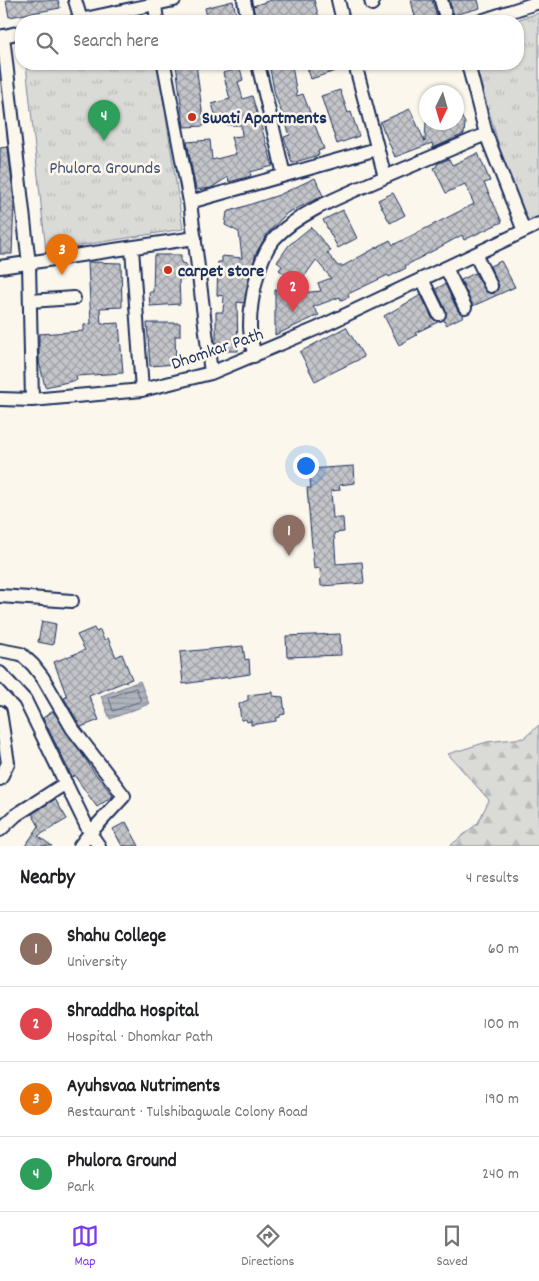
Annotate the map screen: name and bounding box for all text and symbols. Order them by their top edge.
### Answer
search box [15,15,524,70]
icon: search [33,29,61,57]
text: Search here [73,29,159,56]
north arrow [419,85,464,130]
pin: 4 [88,100,120,141]
place label: Swati Apartments [202,107,327,132]
marker: Swati Apartments [186,111,198,123]
park label: Phulora Grounds [49,157,161,182]
pin: 3 [46,234,78,275]
place label: carpet store [178,260,264,285]
marker: carpet store [162,264,174,276]
pin: 2 [277,271,309,312]
street label: Dhomkar Path [168,323,267,378]
your location [293,453,319,479]
pin: 1 [273,515,305,556]
text: Nearby [20,864,75,894]
text: 4 results [466,867,519,890]
text: Shahu College [67,924,166,951]
text: 1 [34,938,38,961]
text: 60 m [488,938,519,961]
text: University [67,951,127,974]
text: Shraddha Hospital [67,999,199,1026]
text: 2 [33,1013,40,1036]
text: 100 m [483,1013,519,1036]
text: Hospital · Dhomkar Path [67,1026,213,1049]
text: Ayuhsvaa Nutriments [67,1074,220,1101]
text: 3 [32,1088,40,1111]
text: 190 m [485,1088,519,1111]
text: Restaurant · Tulshibagwale Colony Road [67,1101,308,1124]
text: Phulora Ground [67,1149,177,1176]
text: 4 [33,1163,39,1186]
text: 240 m [482,1163,519,1186]
text: Park [67,1176,94,1199]
tab: Map [71,1222,99,1272]
tab: Directions [241,1222,294,1272]
tab: Saved [437,1222,468,1272]

